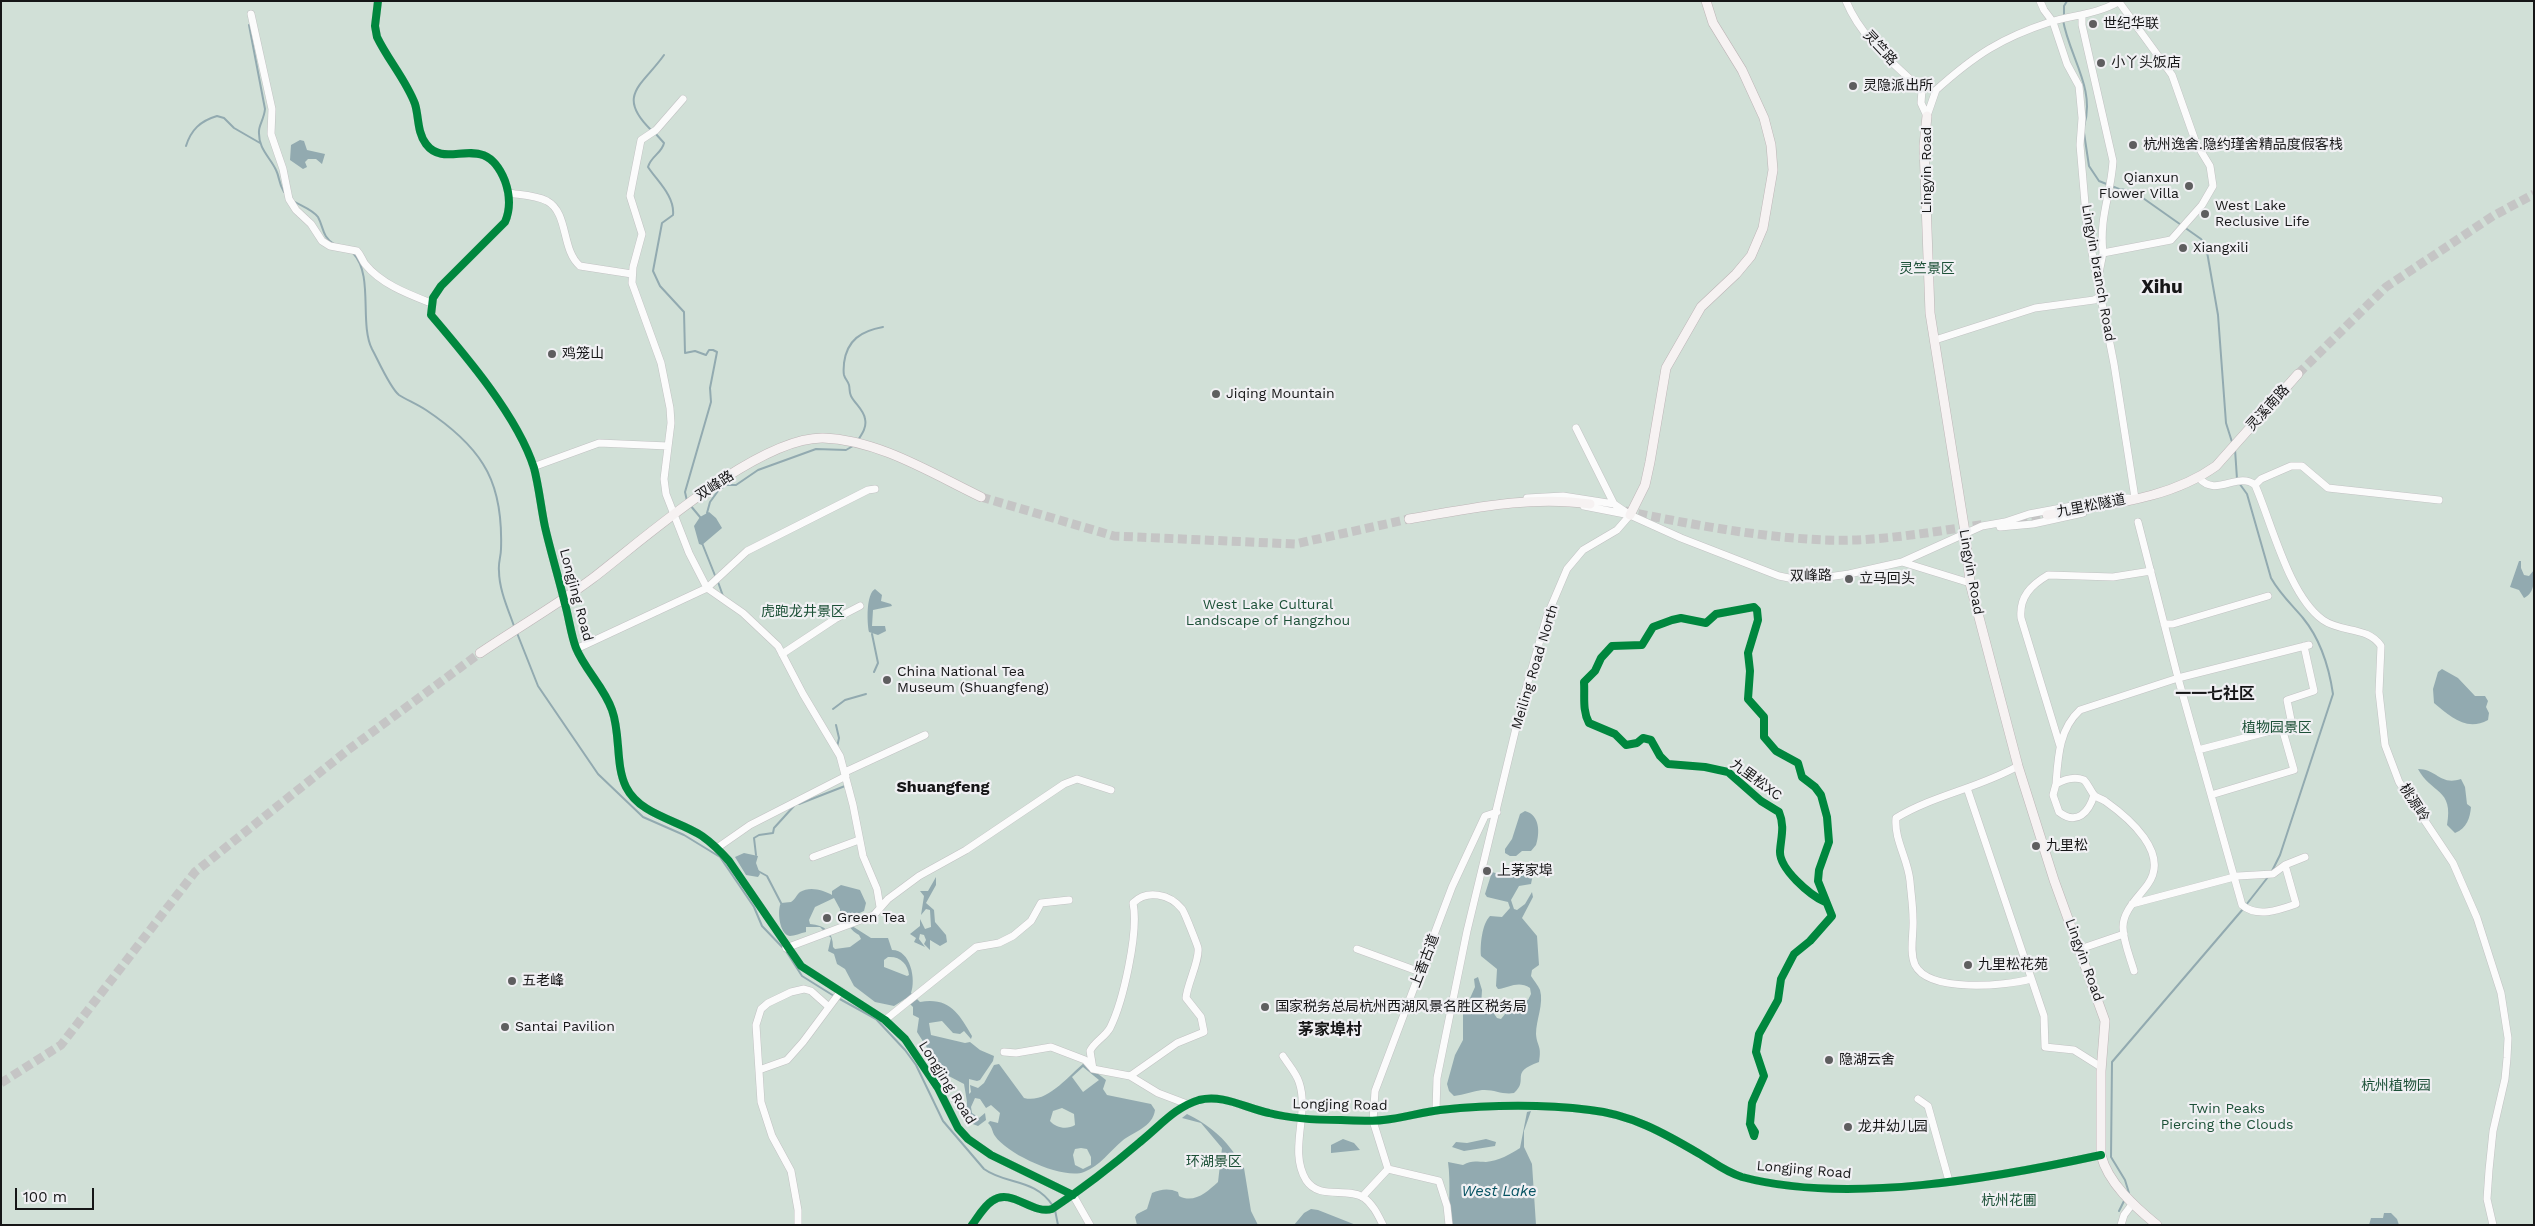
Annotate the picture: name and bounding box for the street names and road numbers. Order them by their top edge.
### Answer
street label: 灵竺路 [1860,27,1900,69]
street label: Lingyin Road [1919,127,1935,213]
street label: Lingyin branch Road [2078,203,2118,343]
street label: 灵溪南路 [2243,382,2293,434]
street label: 双峰路 [693,468,737,504]
street label: 九里松隧道 [2055,491,2127,521]
street label: Lingyin Road [1955,528,1987,616]
street label: Longjing Road [556,547,596,643]
street label: 双峰路 [1790,567,1832,585]
street label: Meiling Road North [1508,602,1562,732]
street label: 九里松XC [1727,756,1785,804]
street label: 桃源岭 [2396,781,2432,825]
street label: Lingyin Road [2061,916,2107,1004]
street label: 上香古道 [1407,932,1443,990]
street label: Longjing Road [915,1038,979,1128]
street label: Longjing Road [1292,1096,1388,1114]
street label: Longjing Road [1756,1157,1852,1183]

